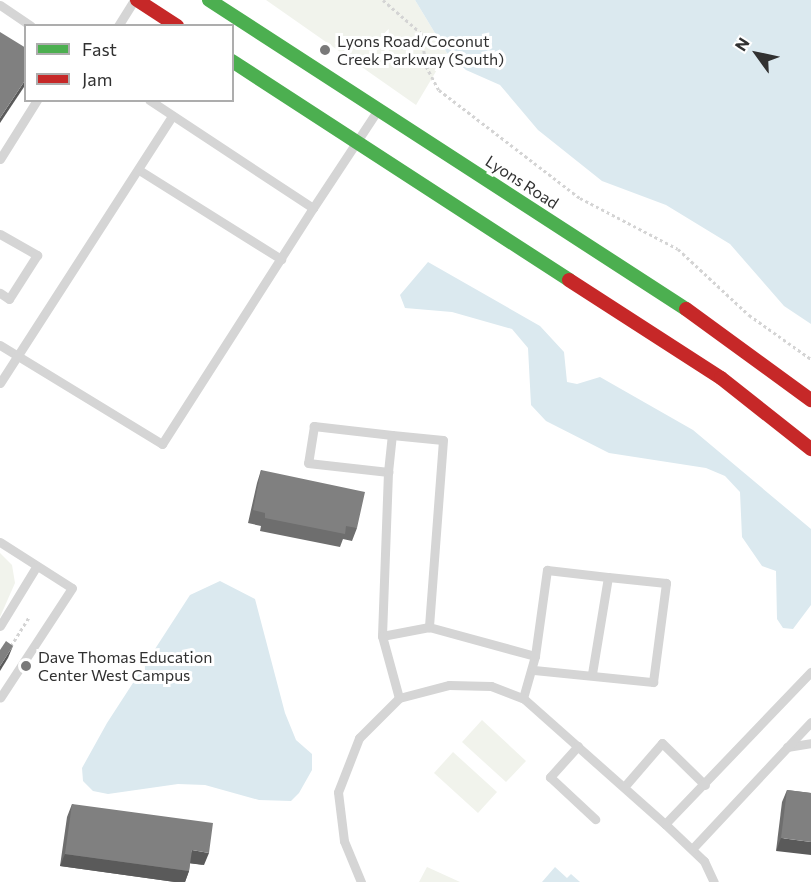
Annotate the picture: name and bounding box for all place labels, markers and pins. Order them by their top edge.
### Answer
place label: Lyons Road/Coconut Creek Parkway (South) [337,31,504,69]
marker: Lyons Road/Coconut Creek Parkway (South) [318,43,332,57]
place label: Dave Thomas Education Center West Campus [38,647,212,685]
marker: Dave Thomas Education Center West Campus [19,659,33,673]

